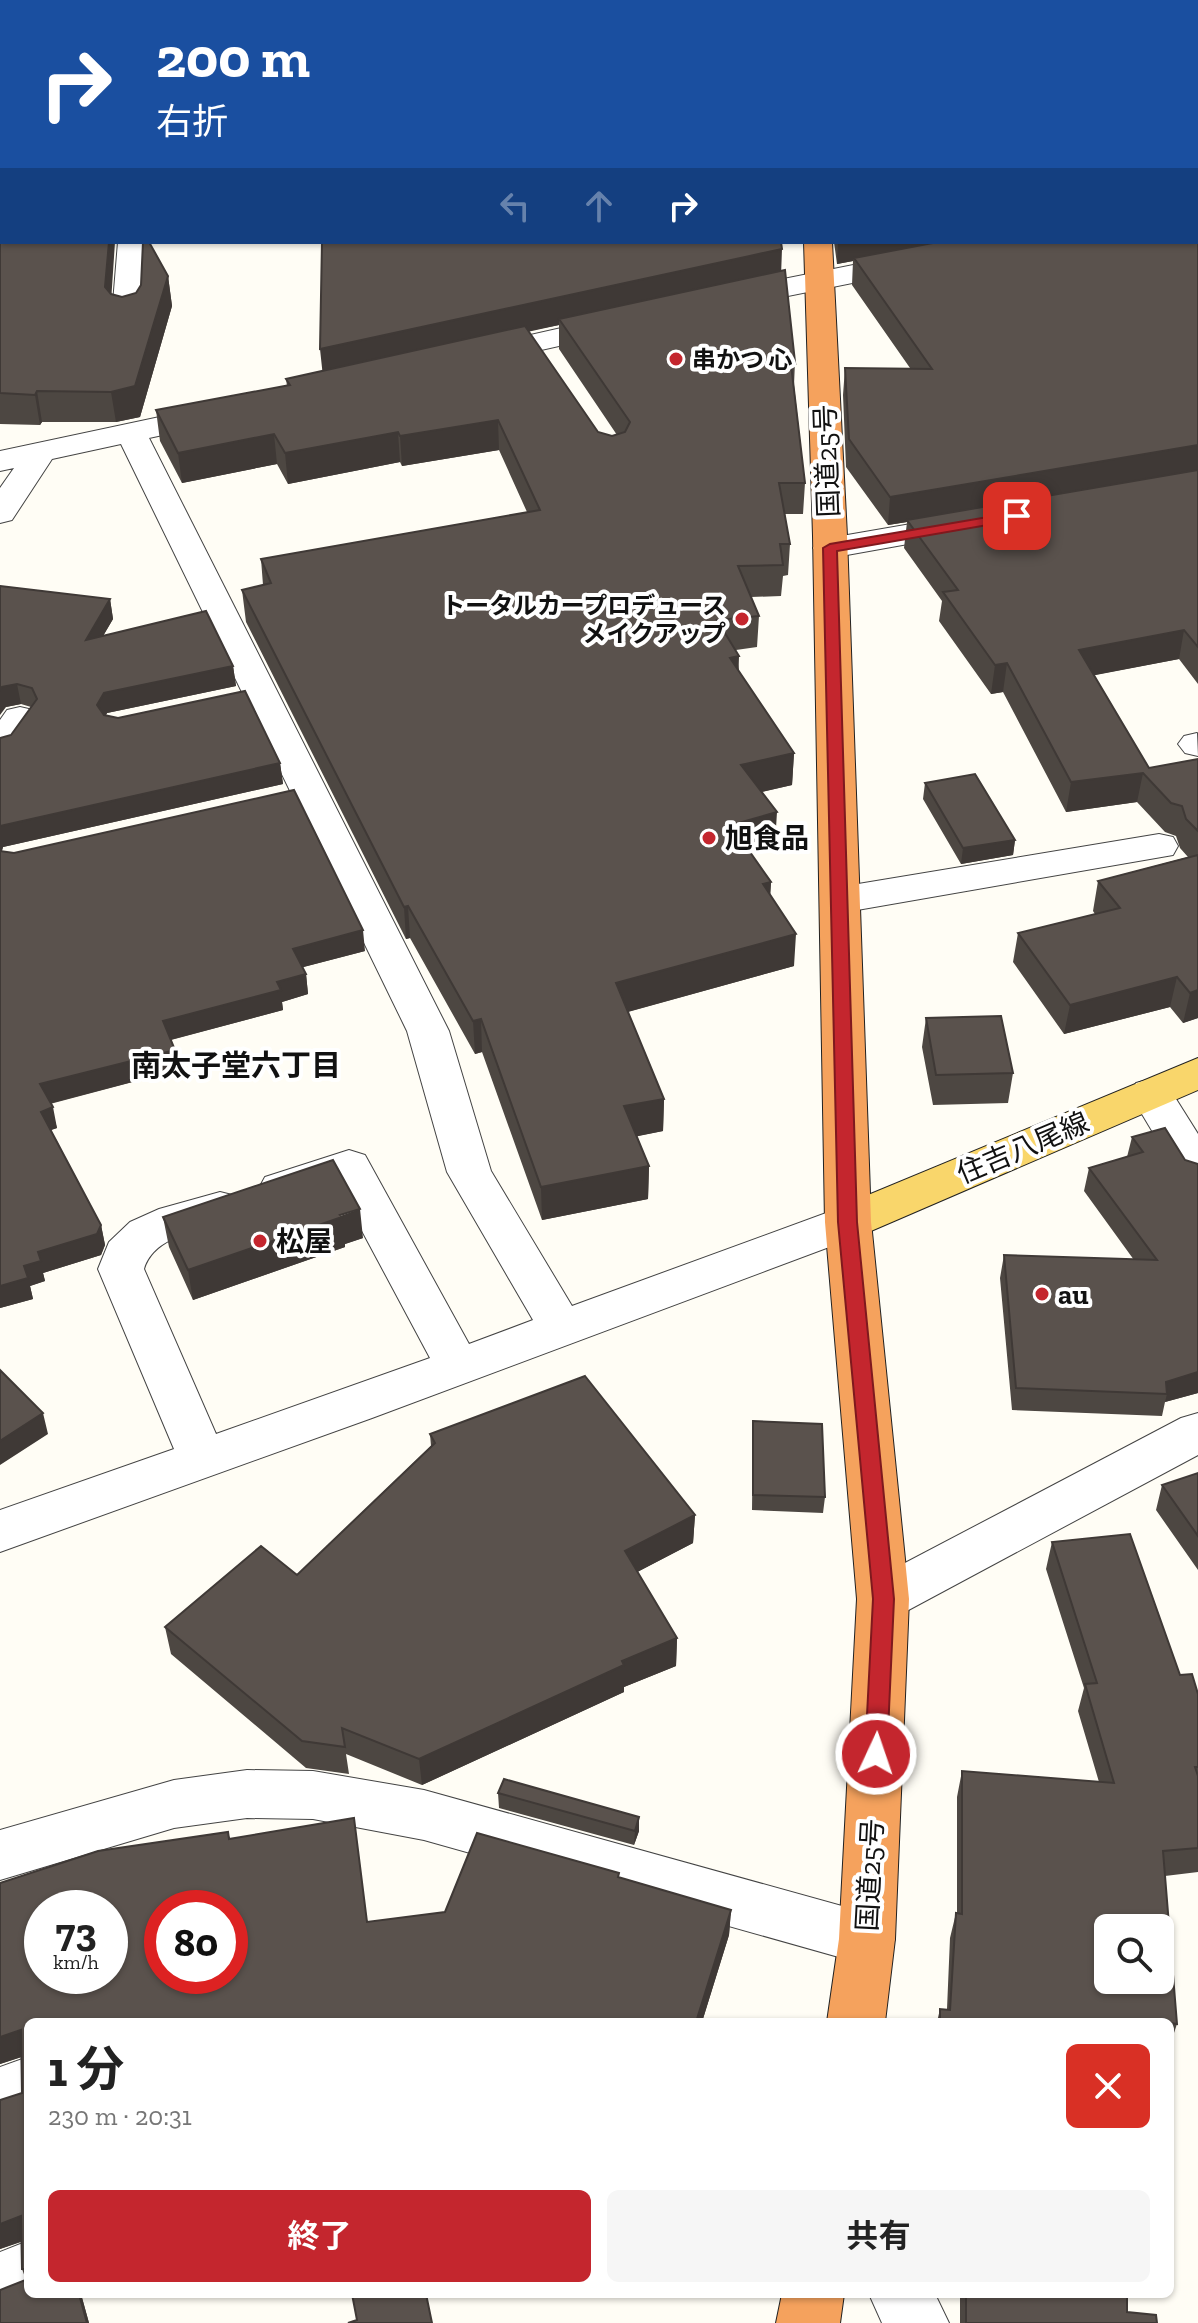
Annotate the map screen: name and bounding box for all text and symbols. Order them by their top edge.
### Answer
text: 200 m [156,24,310,91]
icon: right [24,32,128,136]
text: 右折 [156,100,228,143]
icon: left [493,184,537,228]
icon: ahead [577,184,621,228]
icon: right [661,184,705,228]
place label: 串かつ 心 [692,345,793,374]
marker: 串かつ 心 [667,350,685,368]
street label: 国道25号 [809,404,845,518]
pin [983,482,1051,550]
icon: arrive [995,494,1039,538]
place label: トータルカープロデュース メイクアップ [441,591,726,648]
marker: トータルカープロデュース メイクアップ [733,610,751,628]
place label: 旭食品 [725,822,809,855]
marker: 旭食品 [700,829,718,847]
district label: 南太子堂六丁目 [131,1048,341,1084]
street label: 住吉八尾線 [952,1105,1094,1191]
place label: 松屋 [276,1225,332,1258]
marker: 松屋 [251,1232,269,1250]
place label: au [1058,1278,1089,1311]
marker: au [1033,1285,1051,1303]
position arrow [834,1712,918,1796]
street label: 国道25号 [851,1818,889,1932]
speed limit sign: 80 [144,1890,248,1994]
text: 73 [55,1908,97,1956]
map controls [1094,1914,1174,1994]
button: search [1094,1914,1174,1994]
text: km/h [53,1950,99,1974]
text: 1 分 [48,2041,124,2098]
button: close [1066,2044,1150,2128]
text: 230 m · 20:31 [48,2100,192,2132]
button: 終了 [48,2190,591,2282]
button: 共有 [607,2190,1150,2282]

